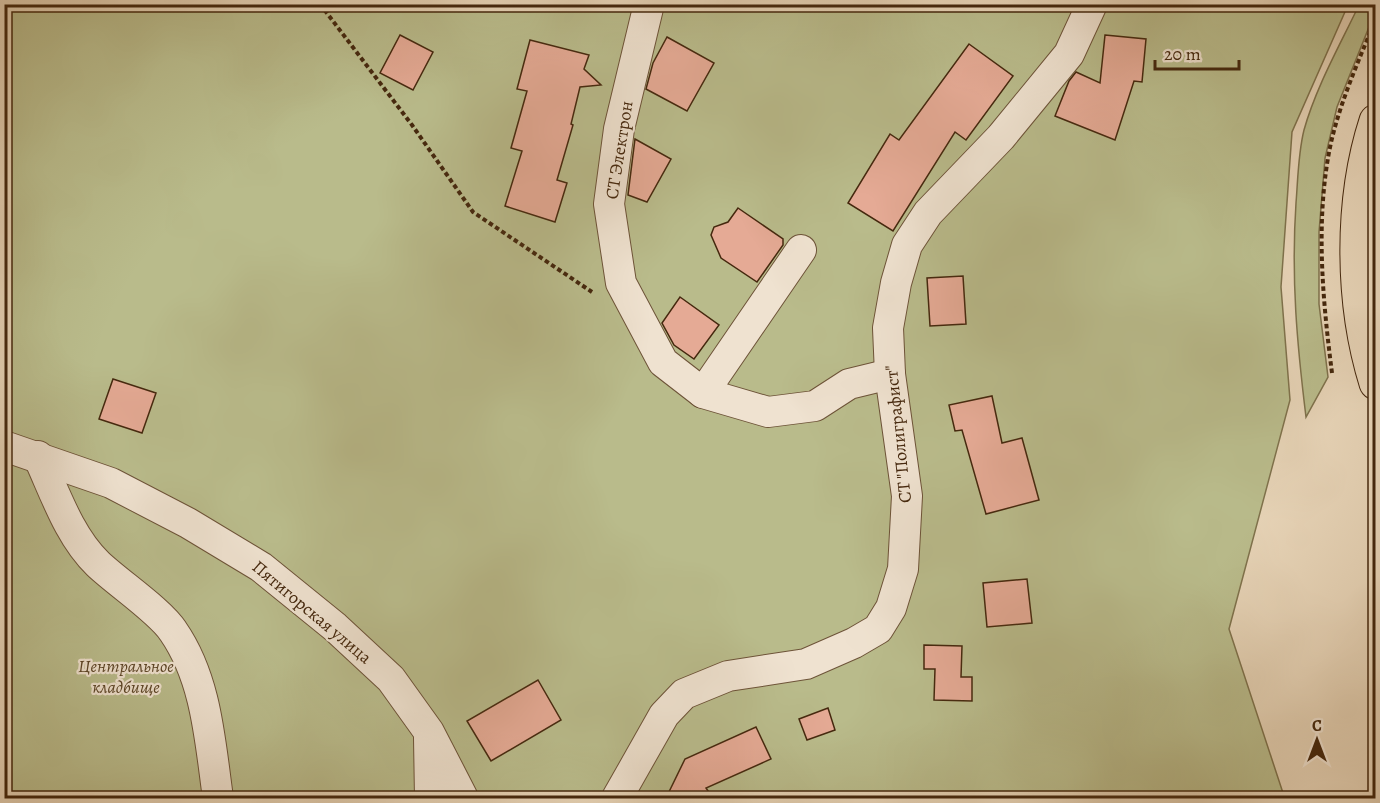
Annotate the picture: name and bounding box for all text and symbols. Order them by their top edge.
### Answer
scale bar [1155,33,1239,71]
text: 20 m [1164,42,1201,66]
street label: СТ Электрон [599,99,639,201]
street label: СТ "Полиграфист" [879,364,917,504]
street label: Пятигорская улица [247,555,377,670]
park label: Центральное кладбище [78,654,174,699]
north arrow [1287,710,1347,770]
text: С [1312,715,1322,737]

